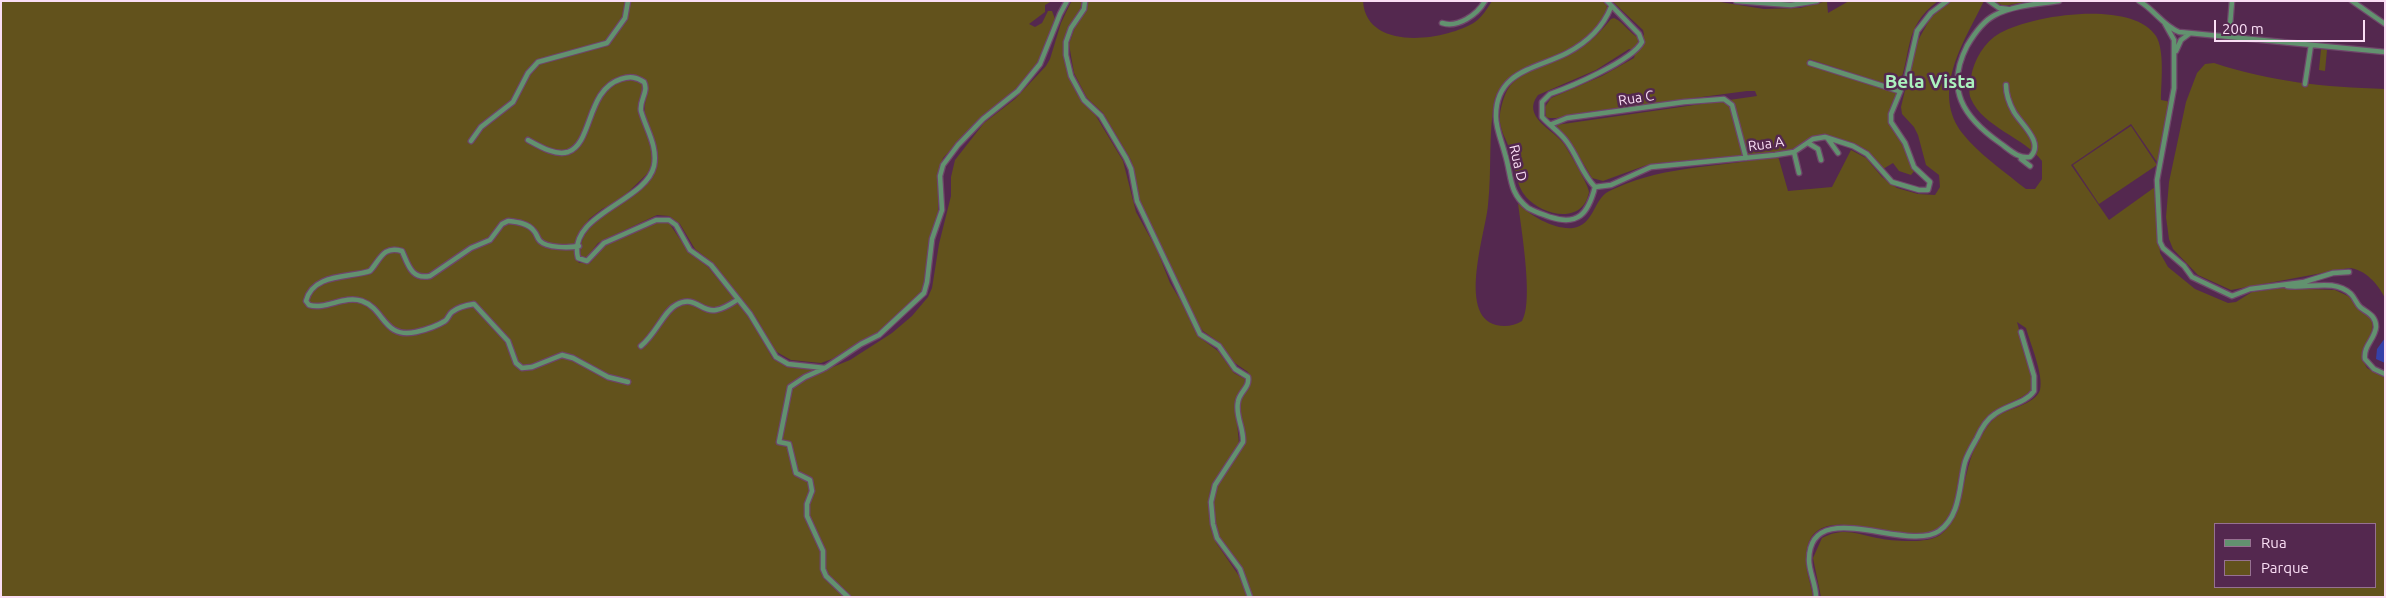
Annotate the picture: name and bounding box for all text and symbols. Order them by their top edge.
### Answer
scale bar [2216,10,2367,42]
text: 200 m [2222,20,2264,37]
district label: Bela Vista [1885,71,1975,93]
street label: Rua C [1617,87,1655,109]
street label: Rua A [1747,133,1785,155]
street label: Rua D [1506,143,1530,183]
legend [2214,523,2376,588]
text: Rua [2261,534,2287,551]
text: Parque [2261,559,2309,576]

